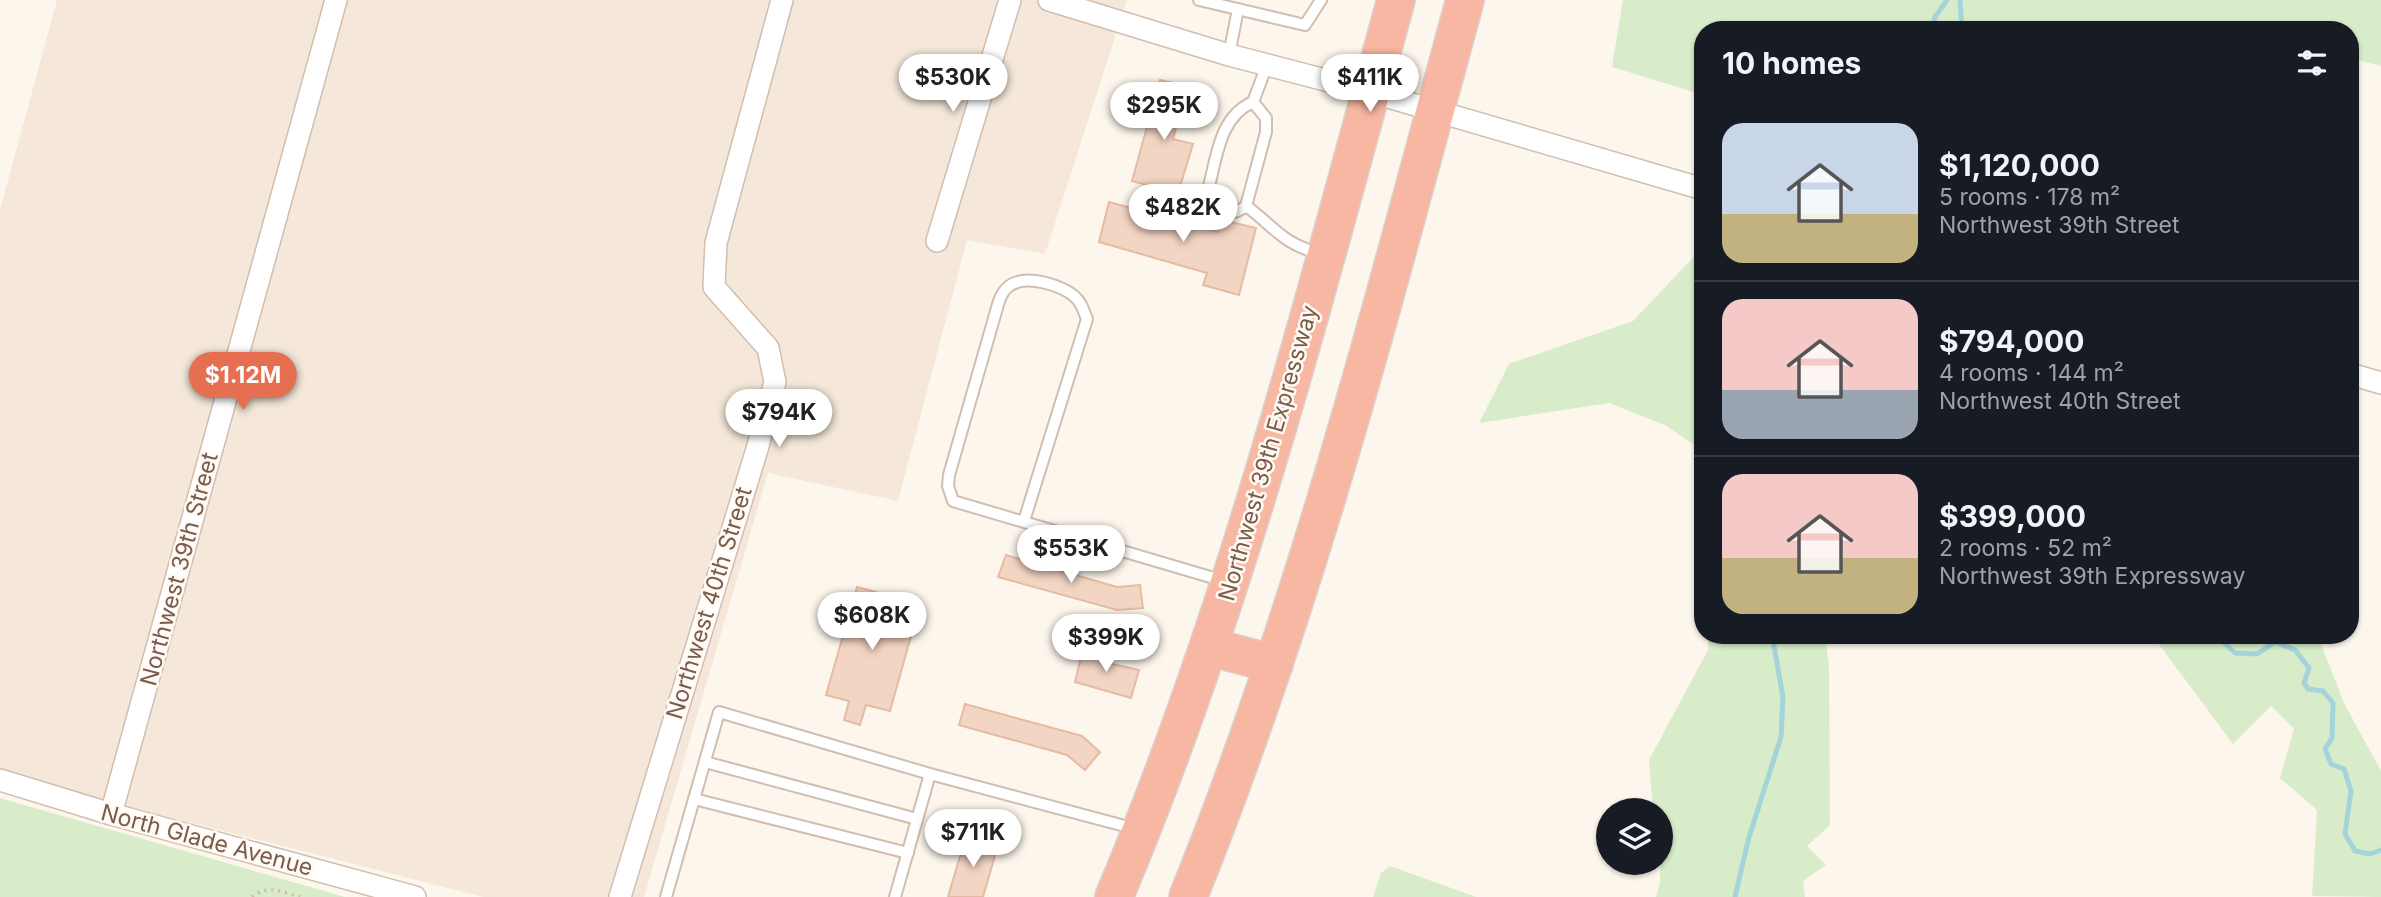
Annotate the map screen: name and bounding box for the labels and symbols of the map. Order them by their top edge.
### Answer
pin: $530K [904,54,1002,114]
pin: $411K [1321,54,1419,114]
pin: $295K [1115,82,1213,142]
pin: $482K [1134,184,1232,244]
street label: Northwest 39th Expressway [1212,302,1324,604]
pin: $1.12M [186,352,300,412]
pin: $794K [730,390,828,449]
street label: Northwest 39th Street [134,449,224,689]
street label: Northwest 40th Street [660,483,758,723]
pin: $553K [1022,526,1120,585]
pin: $608K [823,592,921,652]
pin: $399K [1057,614,1155,674]
street label: North Glade Avenue [98,798,316,882]
pin: $711K [924,810,1022,869]

